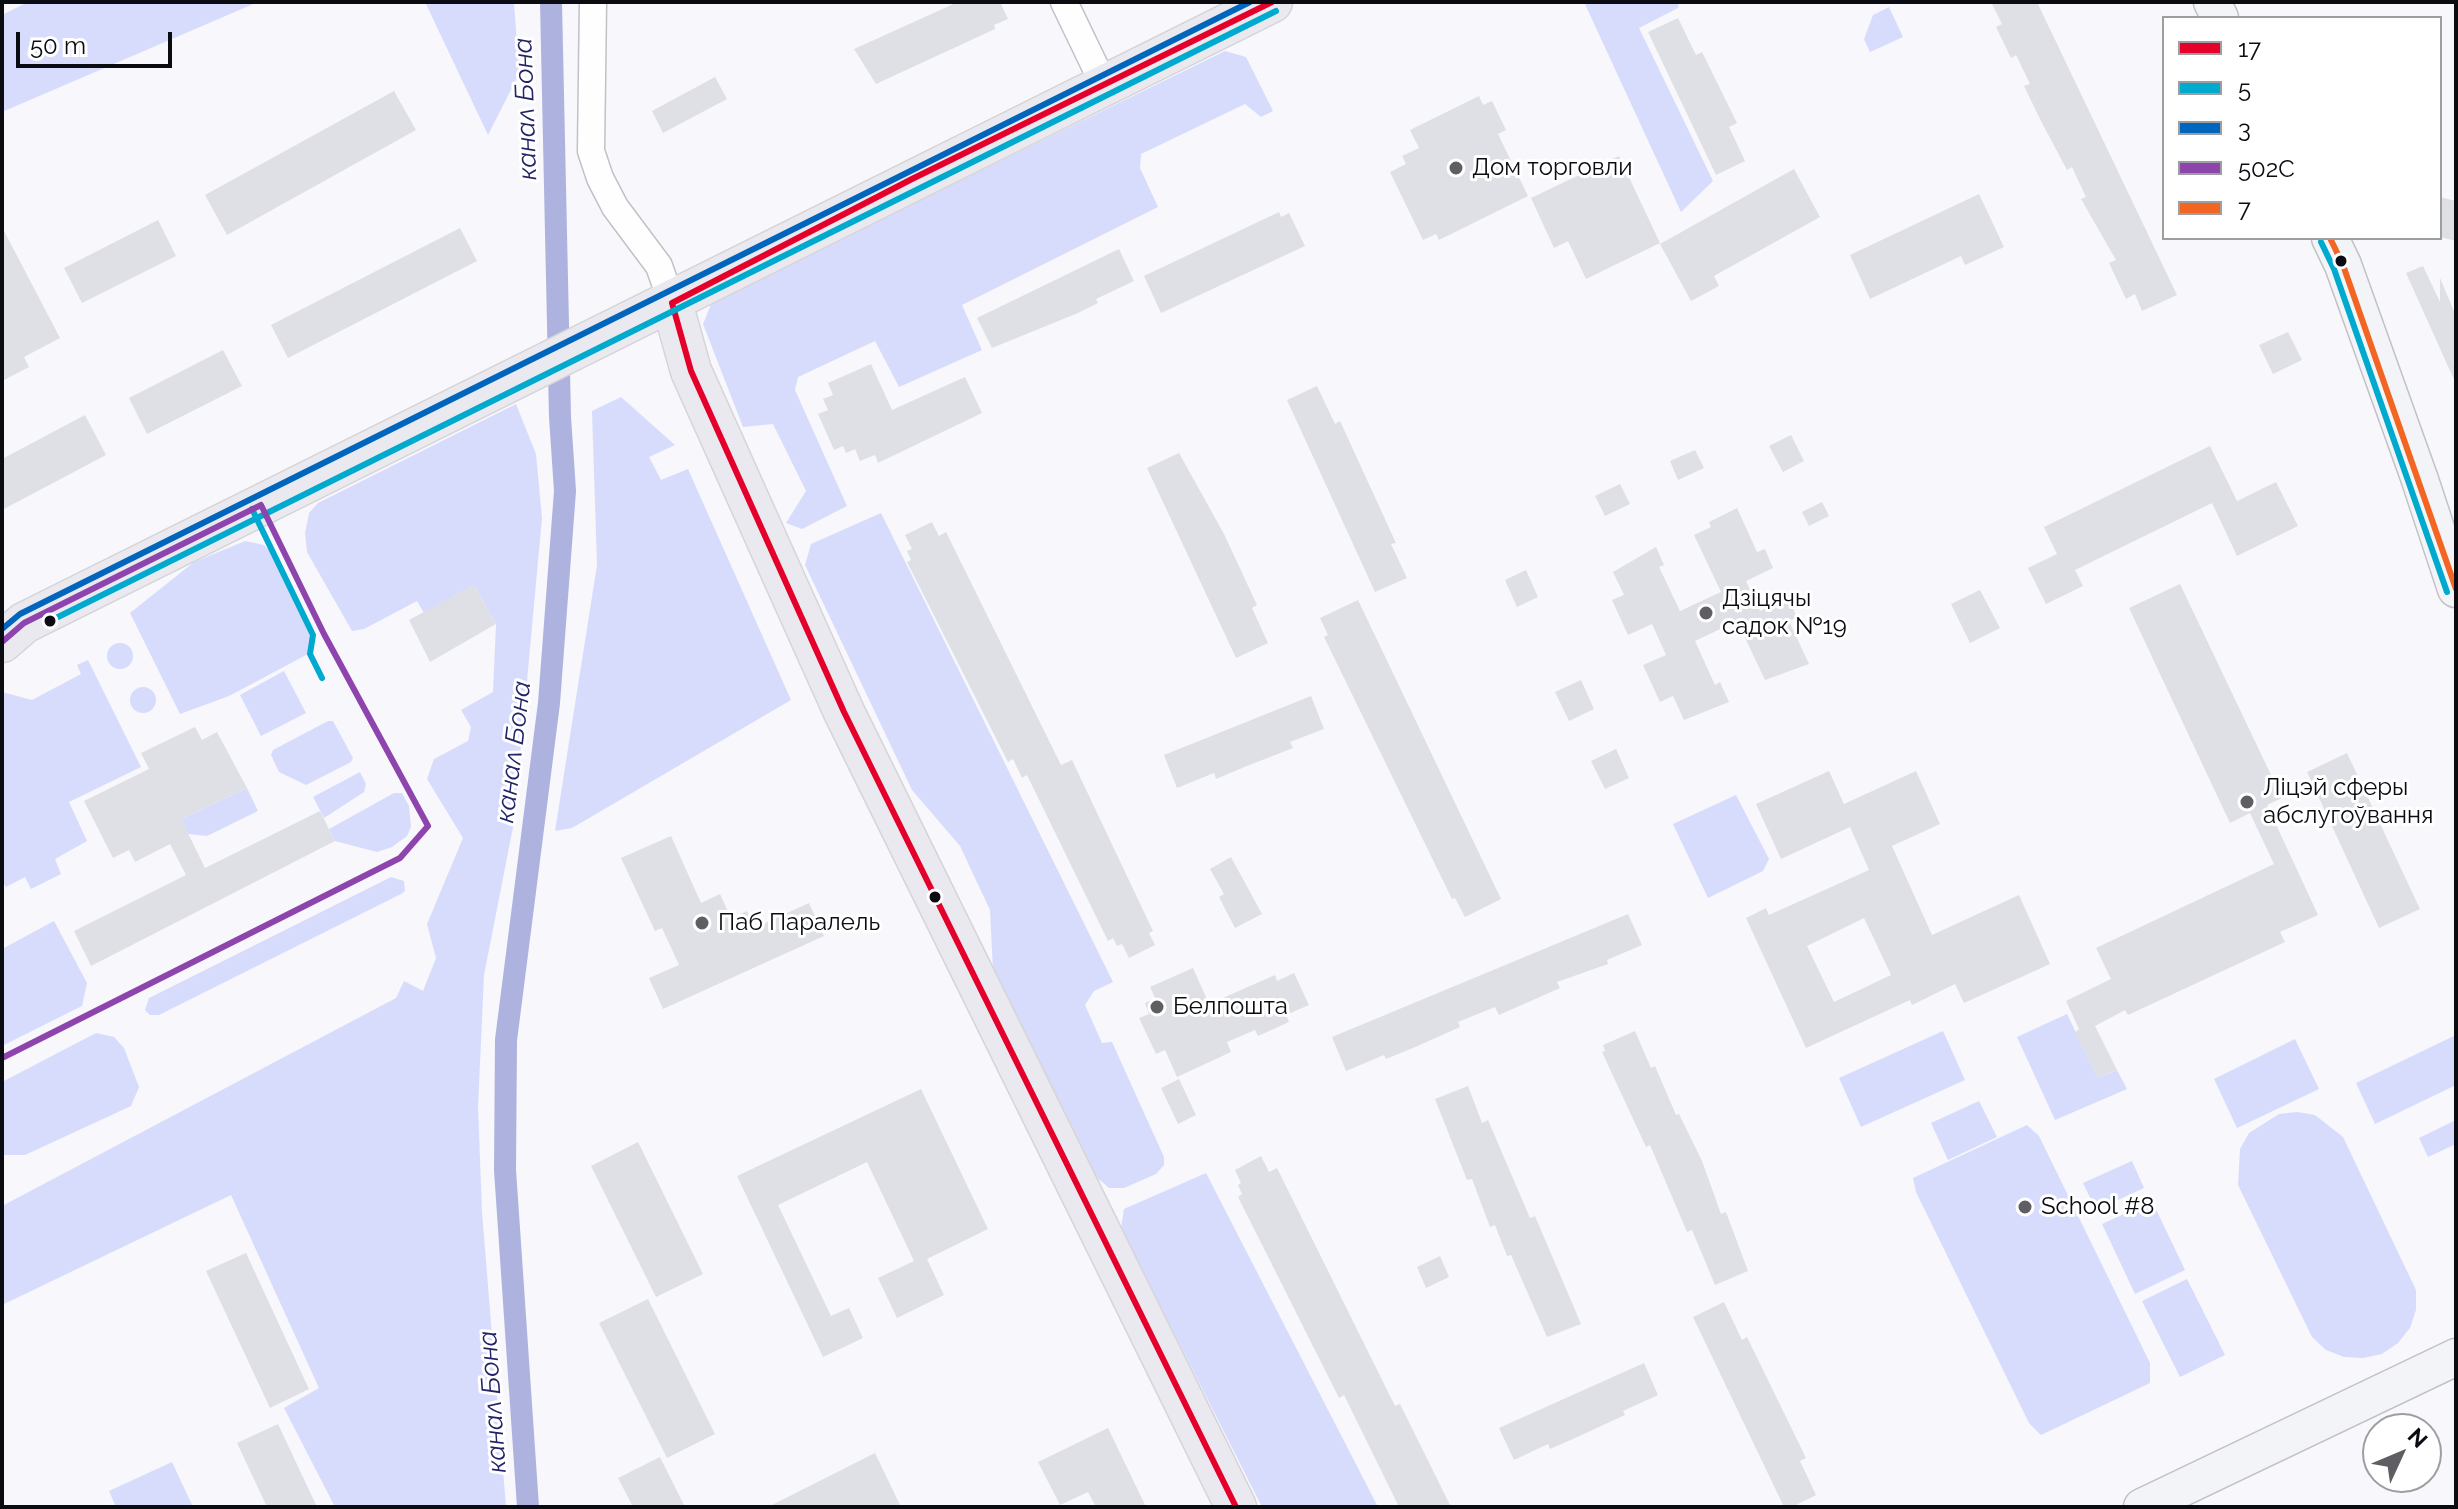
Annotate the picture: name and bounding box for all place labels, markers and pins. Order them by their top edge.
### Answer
place label: Дом торговли [1472,154,1632,182]
marker: Дом торговли [1447,159,1465,177]
unlabelled marker [2333,253,2349,269]
place label: Дзіцячы садок №19 [1722,585,1847,641]
marker: Дзіцячы садок №19 [1697,604,1715,622]
unlabelled marker [42,613,58,629]
place label: Ліцэй сферы абслугоўвання [2263,774,2433,830]
marker: Ліцэй сферы абслугоўвання [2238,793,2256,811]
unlabelled marker [927,889,943,905]
place label: Паб Паралель [718,909,880,937]
marker: Паб Паралель [693,914,711,932]
place label: Белпошта [1173,993,1288,1021]
marker: Белпошта [1148,998,1166,1016]
place label: School #8 [2041,1193,2154,1221]
marker: School #8 [2016,1198,2034,1216]

